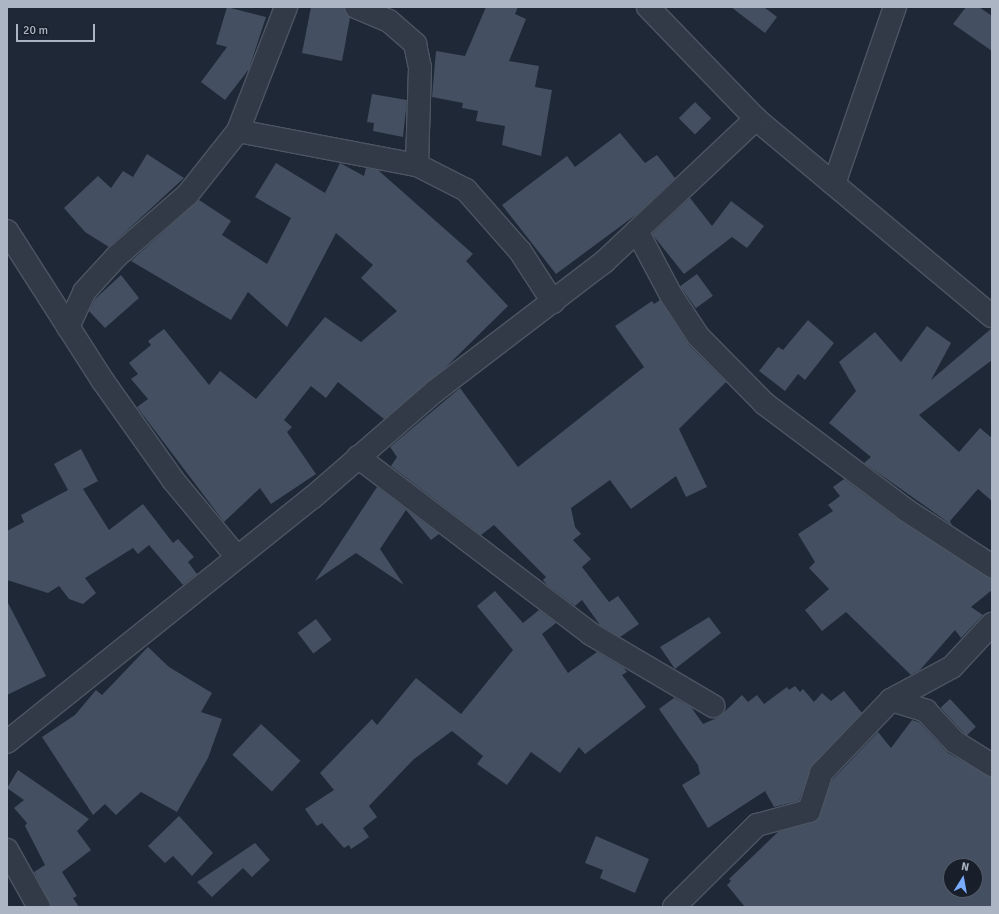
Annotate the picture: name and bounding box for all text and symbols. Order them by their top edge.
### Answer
scale bar [18,16,97,42]
text: 20 m [23,23,48,38]
north arrow [943,858,983,898]
text: N [960,860,970,874]

